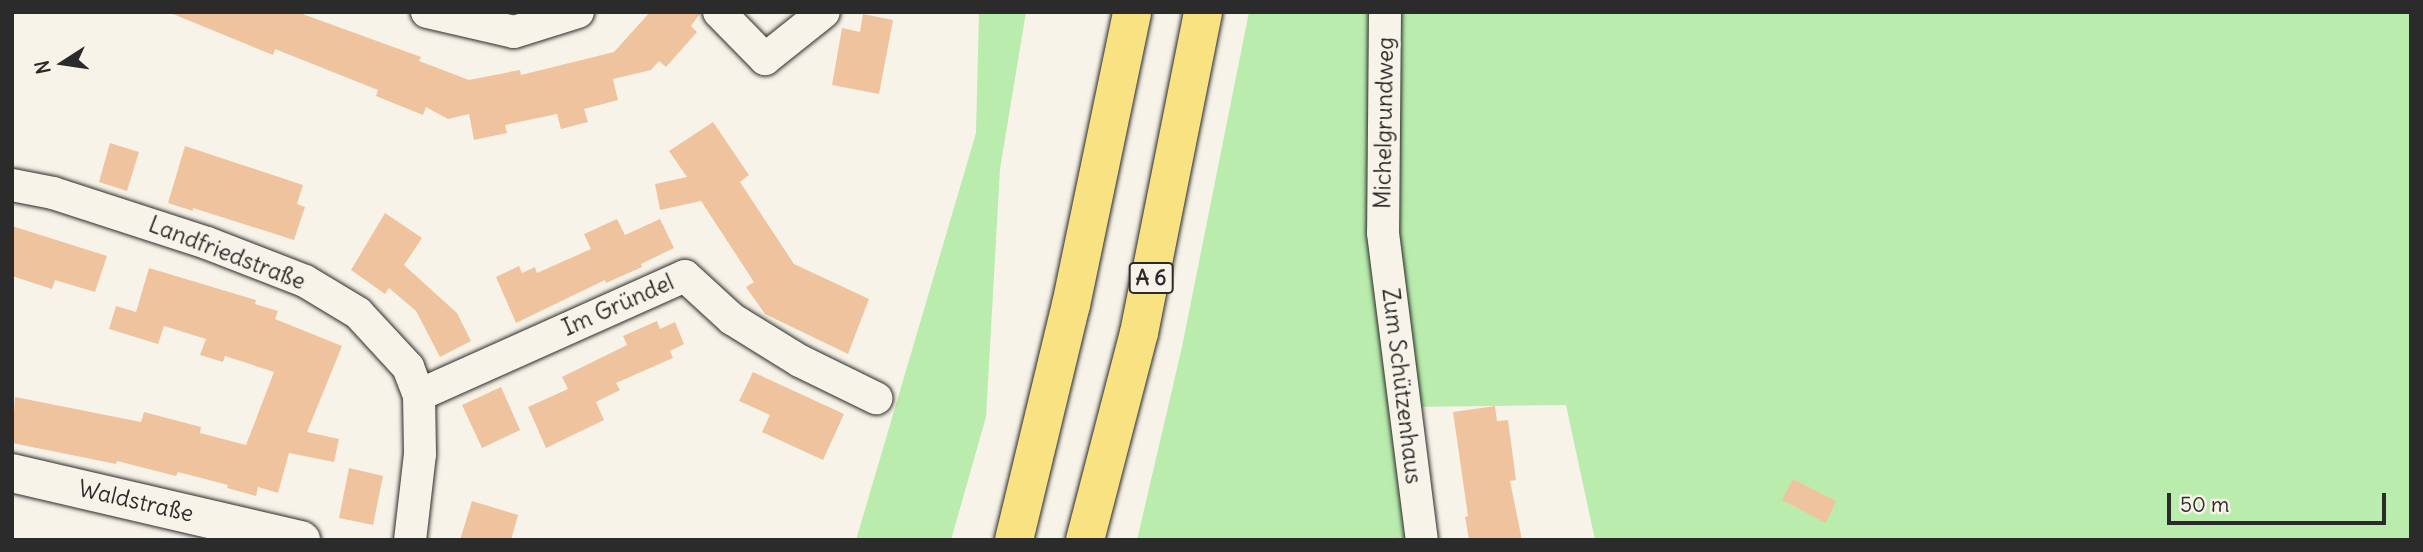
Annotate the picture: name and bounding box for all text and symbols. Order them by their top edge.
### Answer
north arrow [28,28,98,98]
street label: Michelgrundweg [1369,37,1399,209]
text: N [29,58,56,76]
street label: Landfriedstraße [145,210,309,296]
road number: A 6 [1128,260,1174,296]
street label: Im Gründel [558,268,678,342]
street label: Zum Schützenhaus [1376,287,1428,485]
street label: Waldstraße [76,474,196,528]
scale bar [2171,478,2390,522]
text: 50 m [2180,491,2229,518]

